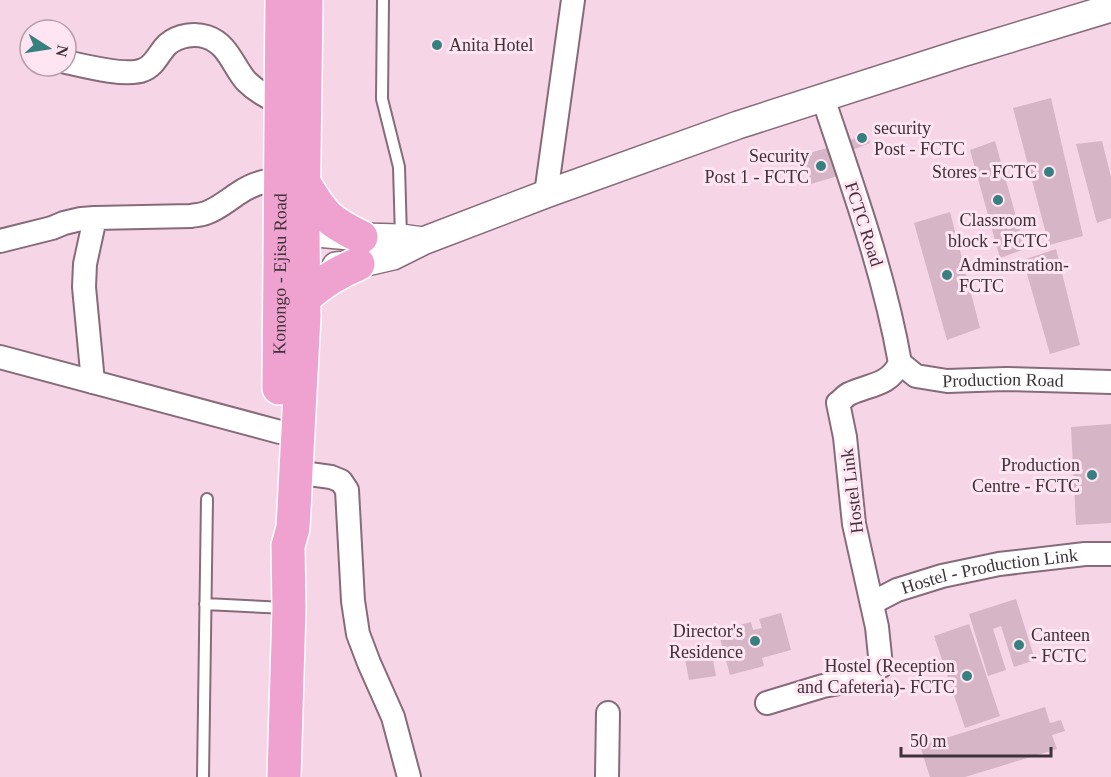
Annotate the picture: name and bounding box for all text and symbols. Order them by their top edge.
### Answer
north arrow [18,18,78,78]
place label: Anita Hotel [449,35,533,55]
marker: Anita Hotel [430,38,444,52]
text: N [53,44,72,59]
place label: security Post - FCTC [874,118,965,159]
marker: security Post - FCTC [855,131,869,145]
place label: Security Post 1 - FCTC [704,146,809,187]
marker: Security Post 1 - FCTC [814,159,828,173]
place label: Stores - FCTC [932,162,1037,182]
marker: Stores - FCTC [1042,165,1056,179]
street label: FCTC Road [841,179,887,269]
street label: Konongo - Ejisu Road [269,193,291,355]
marker: Classroom block - FCTC [991,193,1005,207]
place label: Classroom block - FCTC [948,210,1048,251]
place label: Adminstration- FCTC [959,255,1069,296]
marker: Adminstration- FCTC [940,268,954,282]
street label: Production Road [942,369,1064,391]
street label: Hostel Link [837,447,867,535]
place label: Production Centre - FCTC [972,455,1080,496]
marker: Production Centre - FCTC [1085,468,1099,482]
street label: Hostel - Production Link [899,545,1079,598]
place label: Director's Residence [669,621,743,662]
place label: Canteen - FCTC [1031,625,1090,666]
marker: Director's Residence [748,634,762,648]
marker: Canteen - FCTC [1012,638,1026,652]
place label: Hostel (Reception and Cafeteria)- FCTC [797,656,955,698]
marker: Hostel (Reception and Cafeteria)- FCTC [960,669,974,683]
scale bar [901,720,1051,758]
text: 50 m [910,731,947,751]

